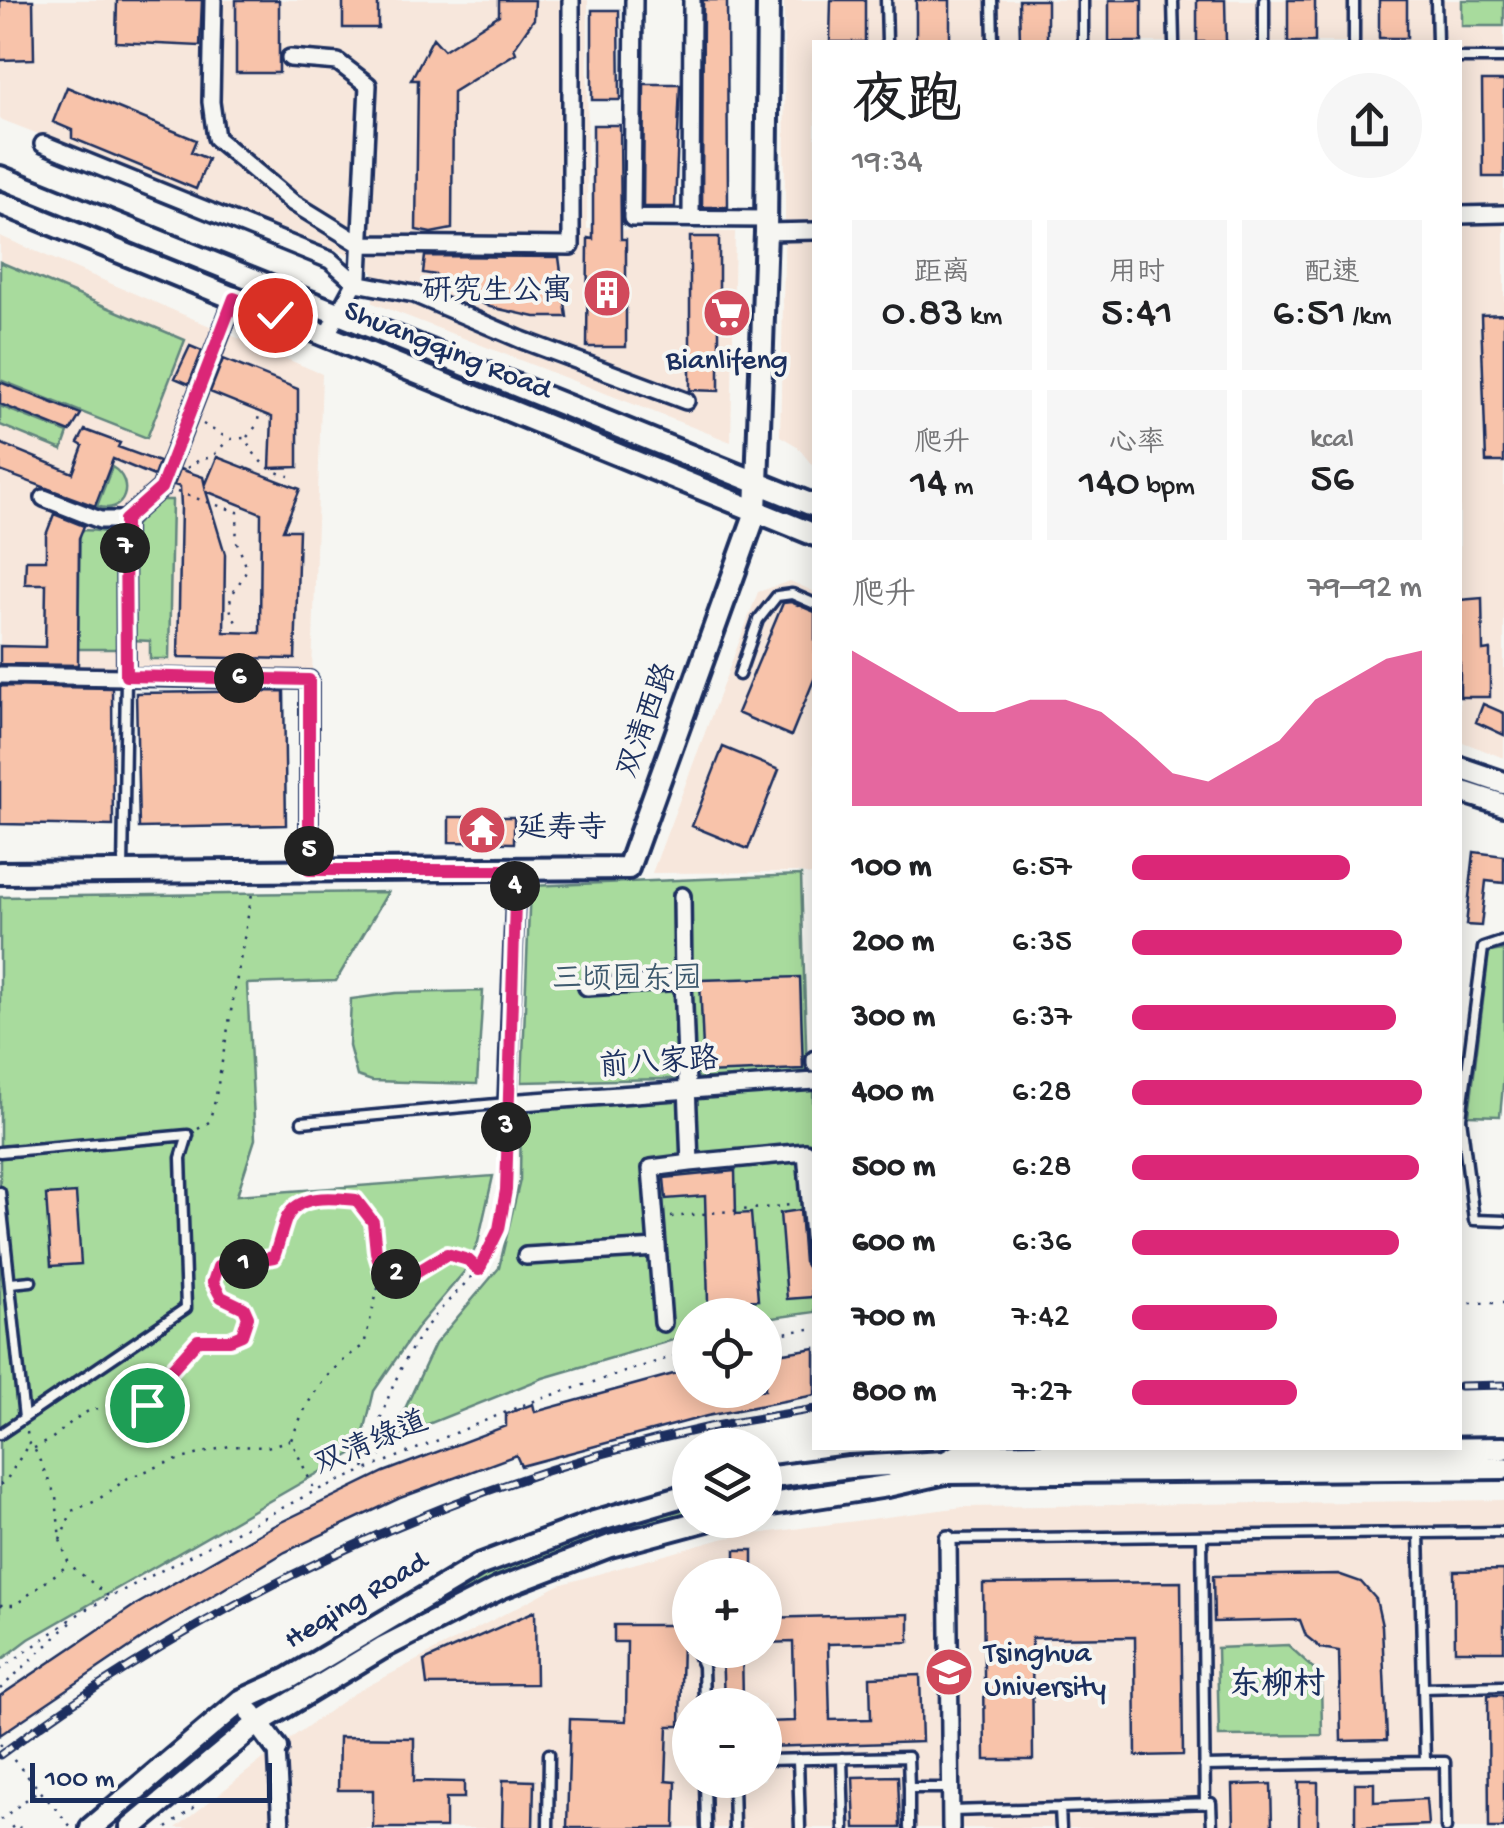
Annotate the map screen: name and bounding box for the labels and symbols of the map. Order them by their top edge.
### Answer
building icon: 研究生公寓 [581,267,633,319]
pin [233,273,318,358]
place label: 研究生公寓 [422,274,572,311]
supermarket icon: Bianlifeng [701,287,753,339]
street label: Shuangqing Road [338,294,558,410]
place label: Bianlifeng [665,345,788,380]
pin: 7 [100,523,150,573]
pin: 6 [214,653,264,703]
street label: 双清西路 [610,658,686,783]
temple icon: 延寿寺 [456,804,508,856]
place label: 延寿寺 [517,811,607,848]
pin: 5 [284,826,334,876]
pin: 4 [490,861,540,911]
park label: 三顷园东园 [552,962,702,999]
street label: 前八家路 [598,1041,720,1087]
pin: 3 [481,1102,531,1152]
pin: 1 [219,1239,269,1289]
pin: 2 [371,1249,421,1299]
pin [105,1363,190,1448]
street label: 双清绿道 [309,1404,434,1485]
street label: Heqing Road [279,1544,437,1658]
place label: Tsinghua University [982,1638,1106,1707]
school or university icon: Tsinghua University [923,1646,975,1698]
district label: 东柳村 [1229,1666,1325,1706]
scale bar [30,1758,272,1802]

